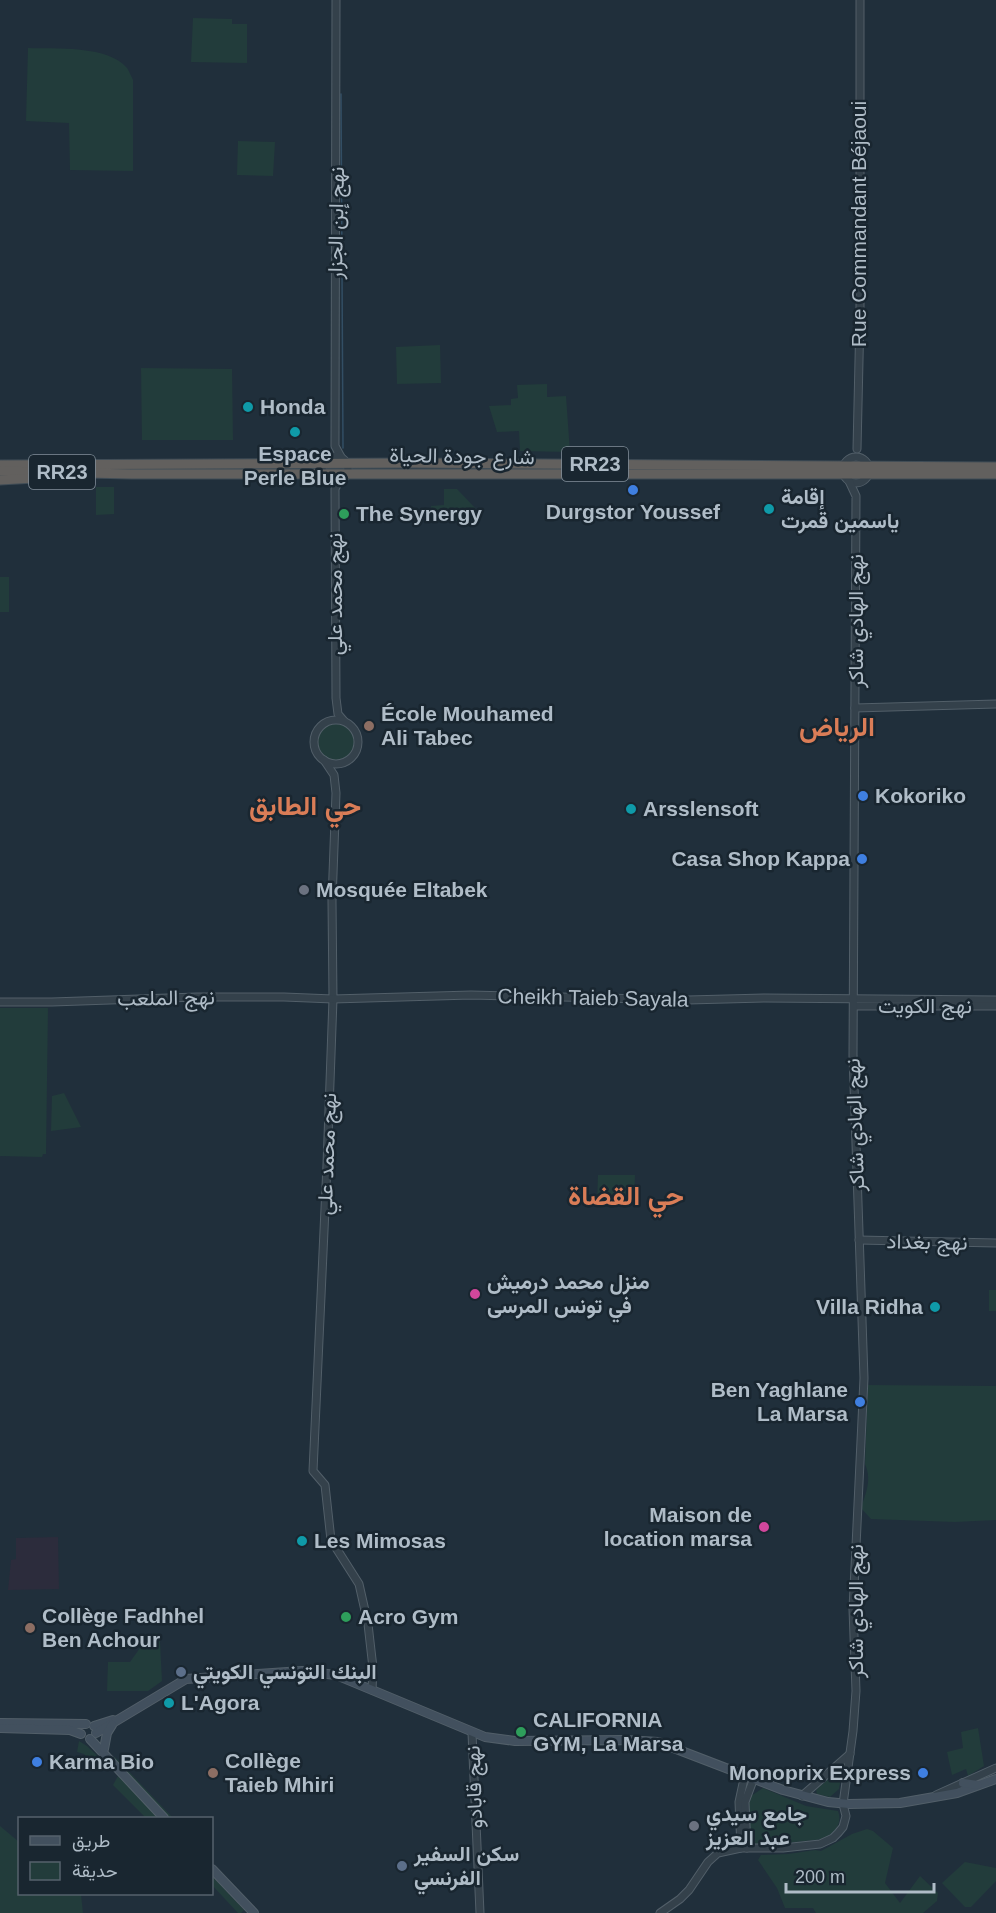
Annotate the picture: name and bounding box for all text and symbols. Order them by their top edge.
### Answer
street label: Rue Commandant Béjaoui [847,101,870,347]
street label: نهج إبن الجزار [323,166,351,281]
place label: Honda [260,395,326,418]
marker: Honda [241,400,255,414]
marker: Espace Perle Blue [288,425,302,439]
place label: Espace Perle Blue [244,442,346,489]
street label: شارع جودة الحياة [389,443,535,471]
road number: RR23 [562,447,628,481]
road number: RR23 [29,455,95,489]
marker: Durgstor Youssef [626,483,640,497]
place label: إقامة ياسمين قمرت [781,485,899,534]
place label: Durgstor Youssef [546,500,721,523]
place label: The Synergy [356,502,482,525]
marker: إقامة ياسمين قمرت [762,502,776,516]
marker: The Synergy [337,507,351,521]
street label: نهج محمد علي [323,533,352,655]
street label: نهج الهادي شاكر [844,554,873,689]
place label: École Mouhamed Ali Tabec [381,702,554,749]
district label: الرياض [799,712,875,744]
marker: École Mouhamed Ali Tabec [362,719,376,733]
place label: Kokoriko [875,784,966,807]
marker: Kokoriko [856,789,870,803]
district label: حي الطابق [249,791,361,828]
place label: Arsslensoft [643,797,759,820]
marker: Arsslensoft [624,802,638,816]
place label: Casa Shop Kappa [671,847,850,870]
marker: Casa Shop Kappa [855,852,869,866]
place label: Mosquée Eltabek [316,878,488,901]
marker: Mosquée Eltabek [297,883,311,897]
street label: Cheikh Taieb Sayala [497,984,689,1011]
street label: نهج الملعب [117,985,215,1013]
street label: نهج الكويت [878,994,972,1020]
street label: نهج الهادي شاكر [841,1058,874,1193]
street label: نهج محمد علي [313,1092,346,1216]
district label: حي القضاة [568,1181,684,1218]
street label: نهج بغداد [886,1229,968,1257]
place label: منزل محمد درميش في تونس المرسى [487,1270,650,1323]
marker: منزل محمد درميش في تونس المرسى [468,1287,482,1301]
place label: Villa Ridha [816,1295,923,1318]
marker: Villa Ridha [928,1300,942,1314]
place label: Ben Yaghlane La Marsa [711,1378,848,1425]
marker: Ben Yaghlane La Marsa [853,1395,867,1409]
place label: Maison de location marsa [604,1503,752,1550]
marker: Maison de location marsa [757,1520,771,1534]
place label: Les Mimosas [314,1529,446,1552]
marker: Les Mimosas [295,1534,309,1548]
street label: نهج الهادي شاكر [844,1544,873,1679]
place label: Collège Fadhhel Ben Achour [42,1604,204,1651]
place label: Acro Gym [358,1605,458,1628]
marker: Acro Gym [339,1610,353,1624]
marker: Collège Fadhhel Ben Achour [23,1621,37,1635]
place label: البنك التونسي الكويتي [193,1660,377,1689]
marker: البنك التونسي الكويتي [174,1665,188,1679]
place label: L'Agora [181,1691,260,1714]
marker: L'Agora [162,1696,176,1710]
place label: CALIFORNIA GYM, La Marsa [533,1708,684,1755]
marker: CALIFORNIA GYM, La Marsa [514,1725,528,1739]
street label: نهج قابادو [461,1745,489,1829]
place label: Collège Taieb Mhiri [225,1749,334,1796]
place label: Karma Bio [49,1750,154,1773]
marker: Karma Bio [30,1755,44,1769]
place label: Monoprix Express [729,1761,911,1784]
marker: Collège Taieb Mhiri [206,1766,220,1780]
marker: Monoprix Express [916,1766,930,1780]
place label: جامع سيدي عبد العزيز [705,1802,807,1851]
legend [18,1817,213,1895]
marker: جامع سيدي عبد العزيز [687,1819,701,1833]
text: طريق [72,1831,110,1852]
place label: سكن السفير الفرنسي [413,1842,519,1895]
scale bar [786,1856,934,1894]
marker: سكن السفير الفرنسي [395,1859,409,1873]
text: حديقة [72,1861,118,1881]
text: 200 m [795,1867,845,1887]

